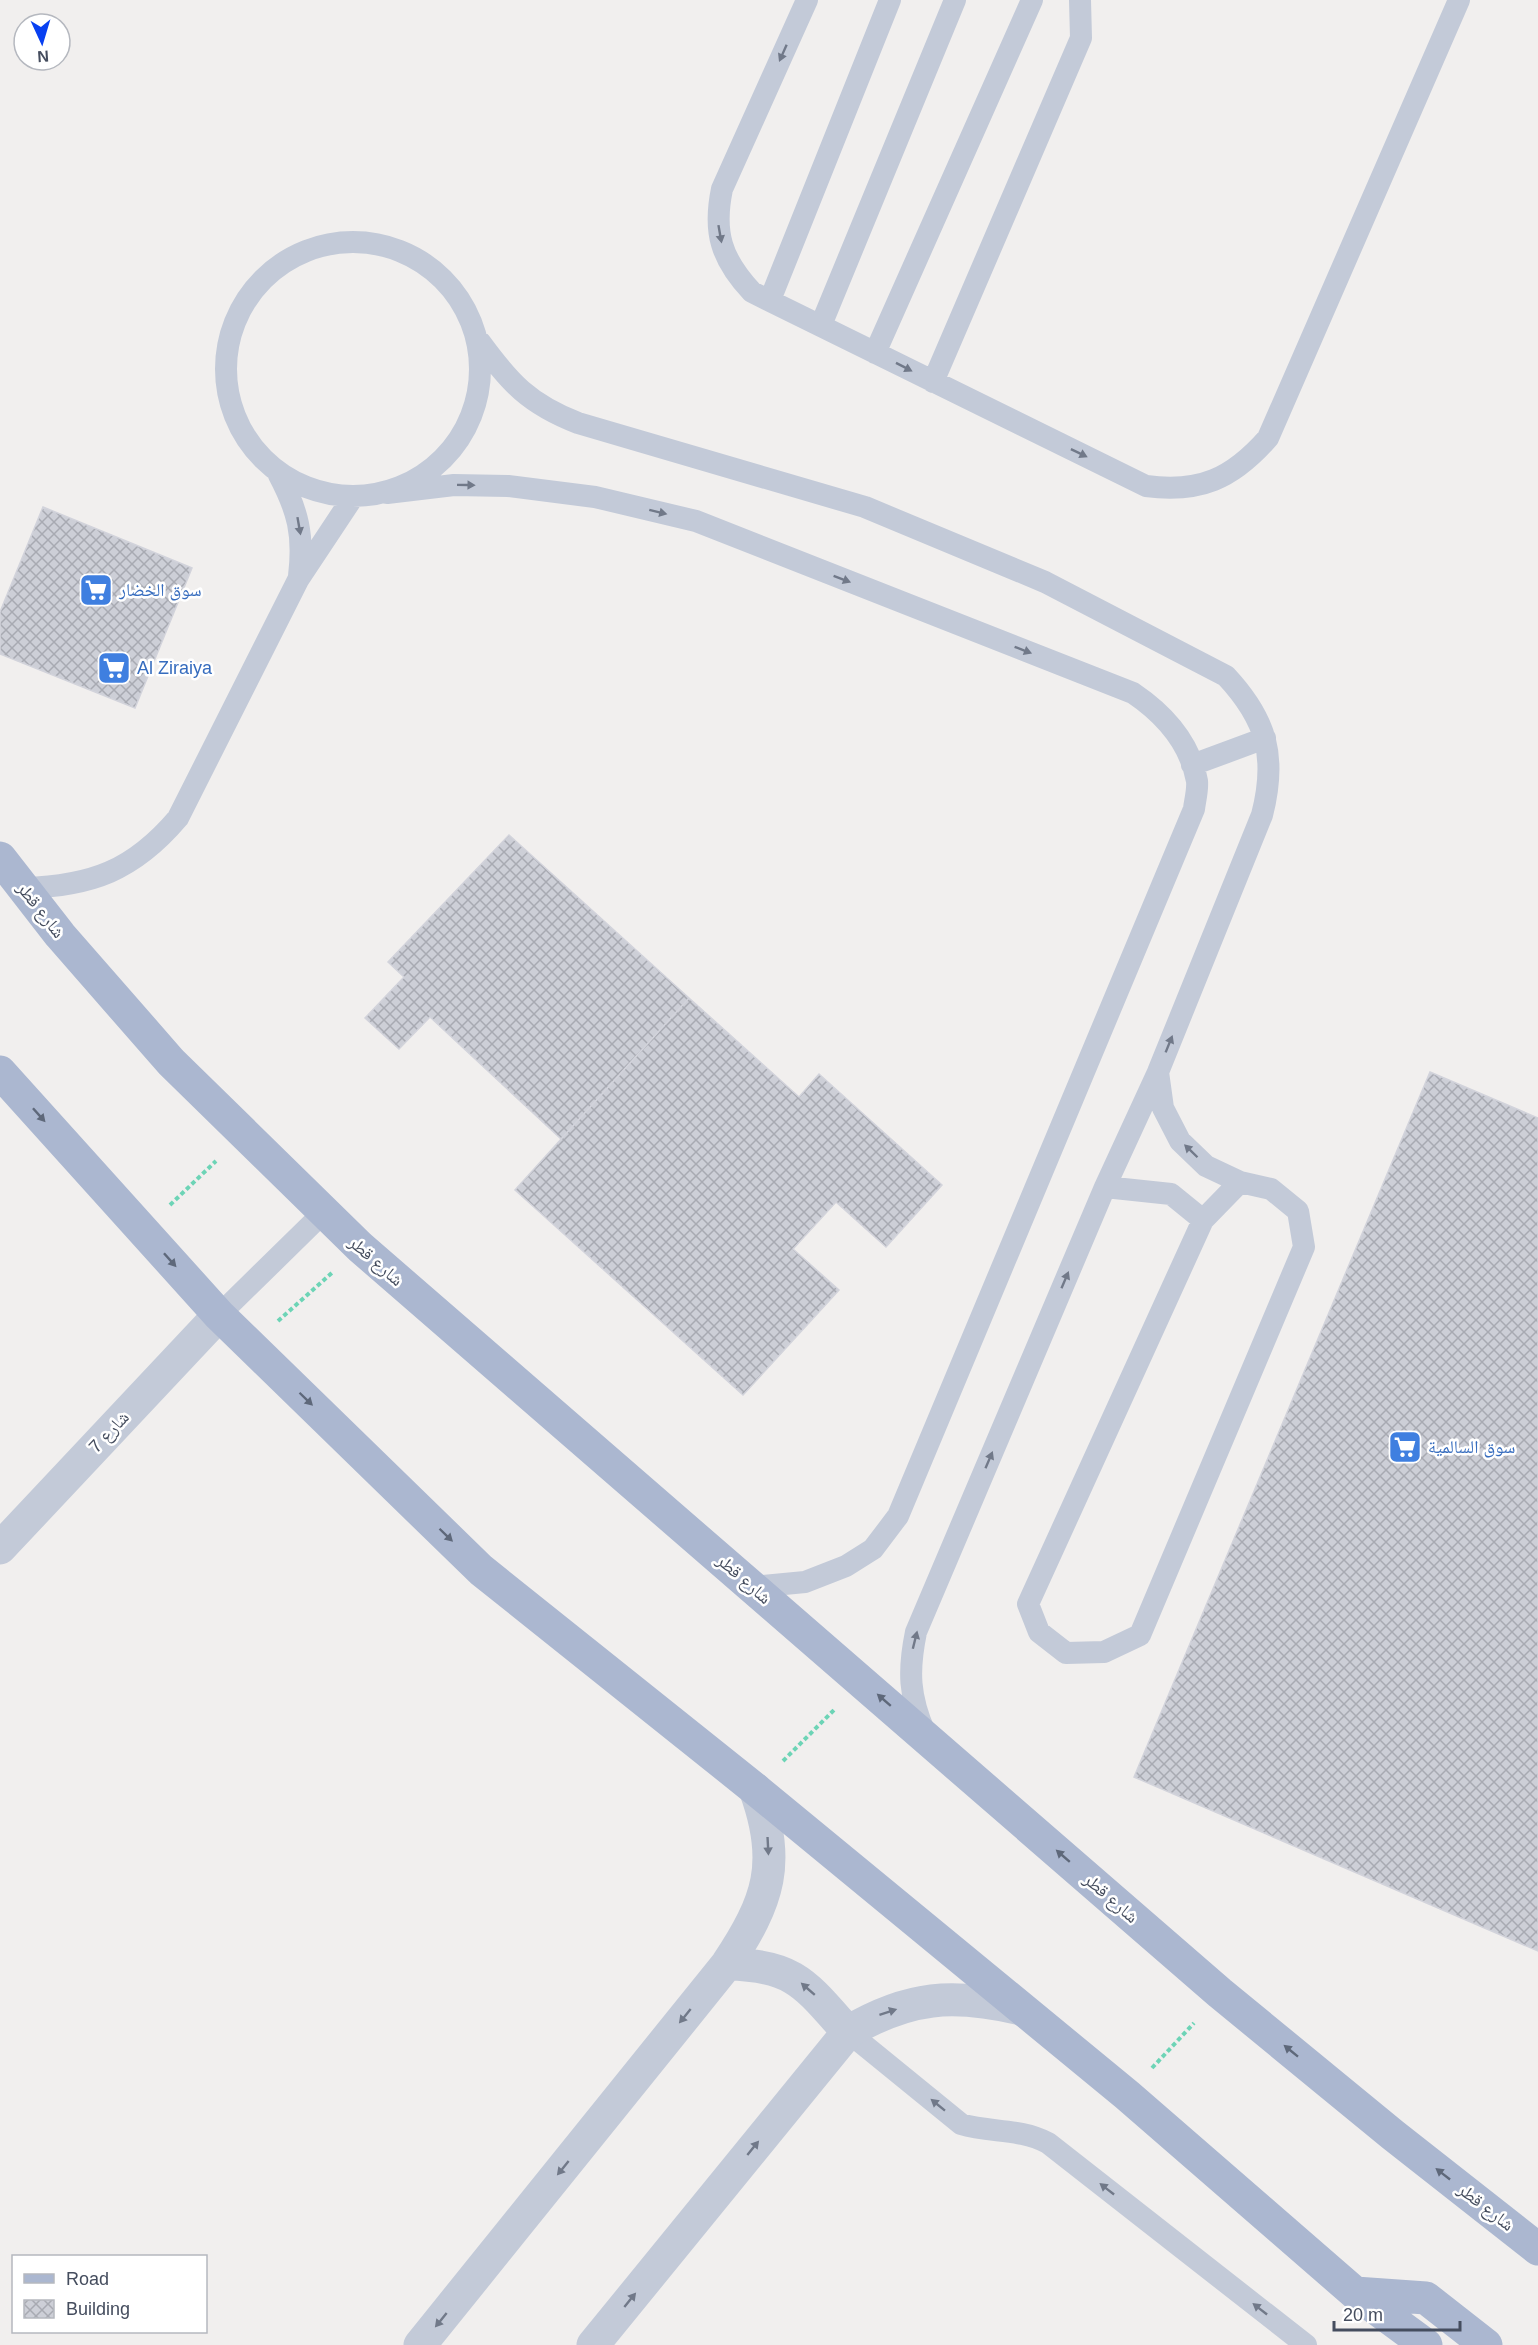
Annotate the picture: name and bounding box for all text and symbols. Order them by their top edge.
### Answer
north arrow [12,12,72,72]
one-way arrow [779,45,788,62]
text: N [37,48,49,65]
one-way arrow [716,225,725,244]
one-way arrow [895,362,912,372]
one-way arrow [1070,449,1087,458]
one-way arrow [457,480,476,490]
one-way arrow [649,508,668,518]
one-way arrow [295,516,304,535]
supermarket icon: سوق الخضار [78,572,114,608]
one-way arrow [833,574,851,584]
place label: سوق الخضار [118,580,202,601]
one-way arrow [1014,646,1032,655]
supermarket icon: Al Ziraiya [96,650,132,686]
place label: Al Ziraiya [137,658,213,678]
street label: شارع قطر [12,877,69,943]
one-way arrow [1165,1035,1174,1053]
one-way arrow [32,1107,45,1122]
one-way arrow [1184,1145,1198,1159]
street label: شارع قطر [343,1231,407,1291]
one-way arrow [163,1252,176,1267]
one-way arrow [1060,1271,1070,1289]
one-way arrow [299,1392,313,1406]
street label: شارع 7 [85,1407,134,1458]
supermarket icon: سوق السالمية [1387,1429,1423,1465]
place label: سوق السالمية [1428,1437,1515,1458]
one-way arrow [984,1450,994,1468]
one-way arrow [438,1528,452,1542]
street label: شارع قطر [711,1549,775,1609]
one-way arrow [910,1631,920,1649]
one-way arrow [877,1694,892,1707]
one-way arrow [764,1836,773,1855]
one-way arrow [1056,1850,1071,1863]
street label: شارع قطر [1078,1868,1142,1928]
one-way arrow [801,1983,816,1996]
one-way arrow [879,2007,897,2016]
one-way arrow [679,2008,692,2024]
one-way arrow [1284,2045,1299,2058]
one-way arrow [930,2099,945,2112]
one-way arrow [746,2141,759,2156]
one-way arrow [557,2160,570,2175]
one-way arrow [1435,2168,1450,2180]
street label: شارع قطر [1453,2178,1518,2236]
one-way arrow [1099,2182,1115,2195]
legend [12,2255,207,2333]
text: Road [66,2269,109,2289]
one-way arrow [623,2293,636,2308]
scale bar [1334,2294,1460,2332]
text: Building [66,2299,130,2319]
one-way arrow [1253,2303,1268,2315]
text: 20 m [1343,2305,1383,2325]
one-way arrow [435,2312,447,2327]

